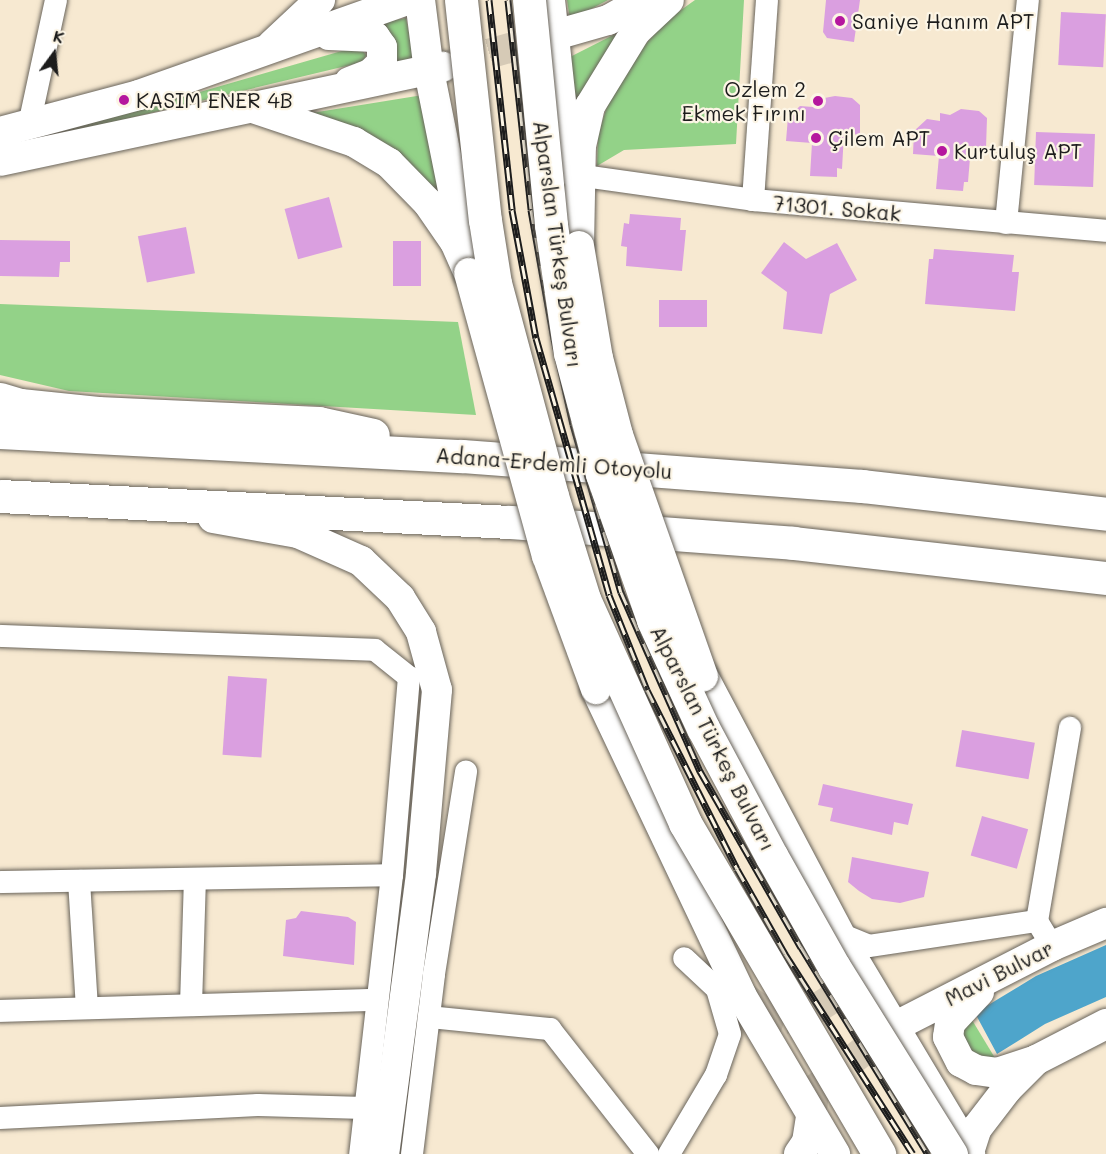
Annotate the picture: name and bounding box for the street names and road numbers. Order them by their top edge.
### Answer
street label: Alparslan Türkeş Bulvarı [528,119,588,369]
street label: 71301. Sokak [772,190,902,226]
street label: Adana-Erdemli Otoyolu [435,442,673,484]
street label: Alparslan Türkeş Bulvarı [645,621,781,855]
street label: Mavi Bulvar [940,935,1058,1011]

